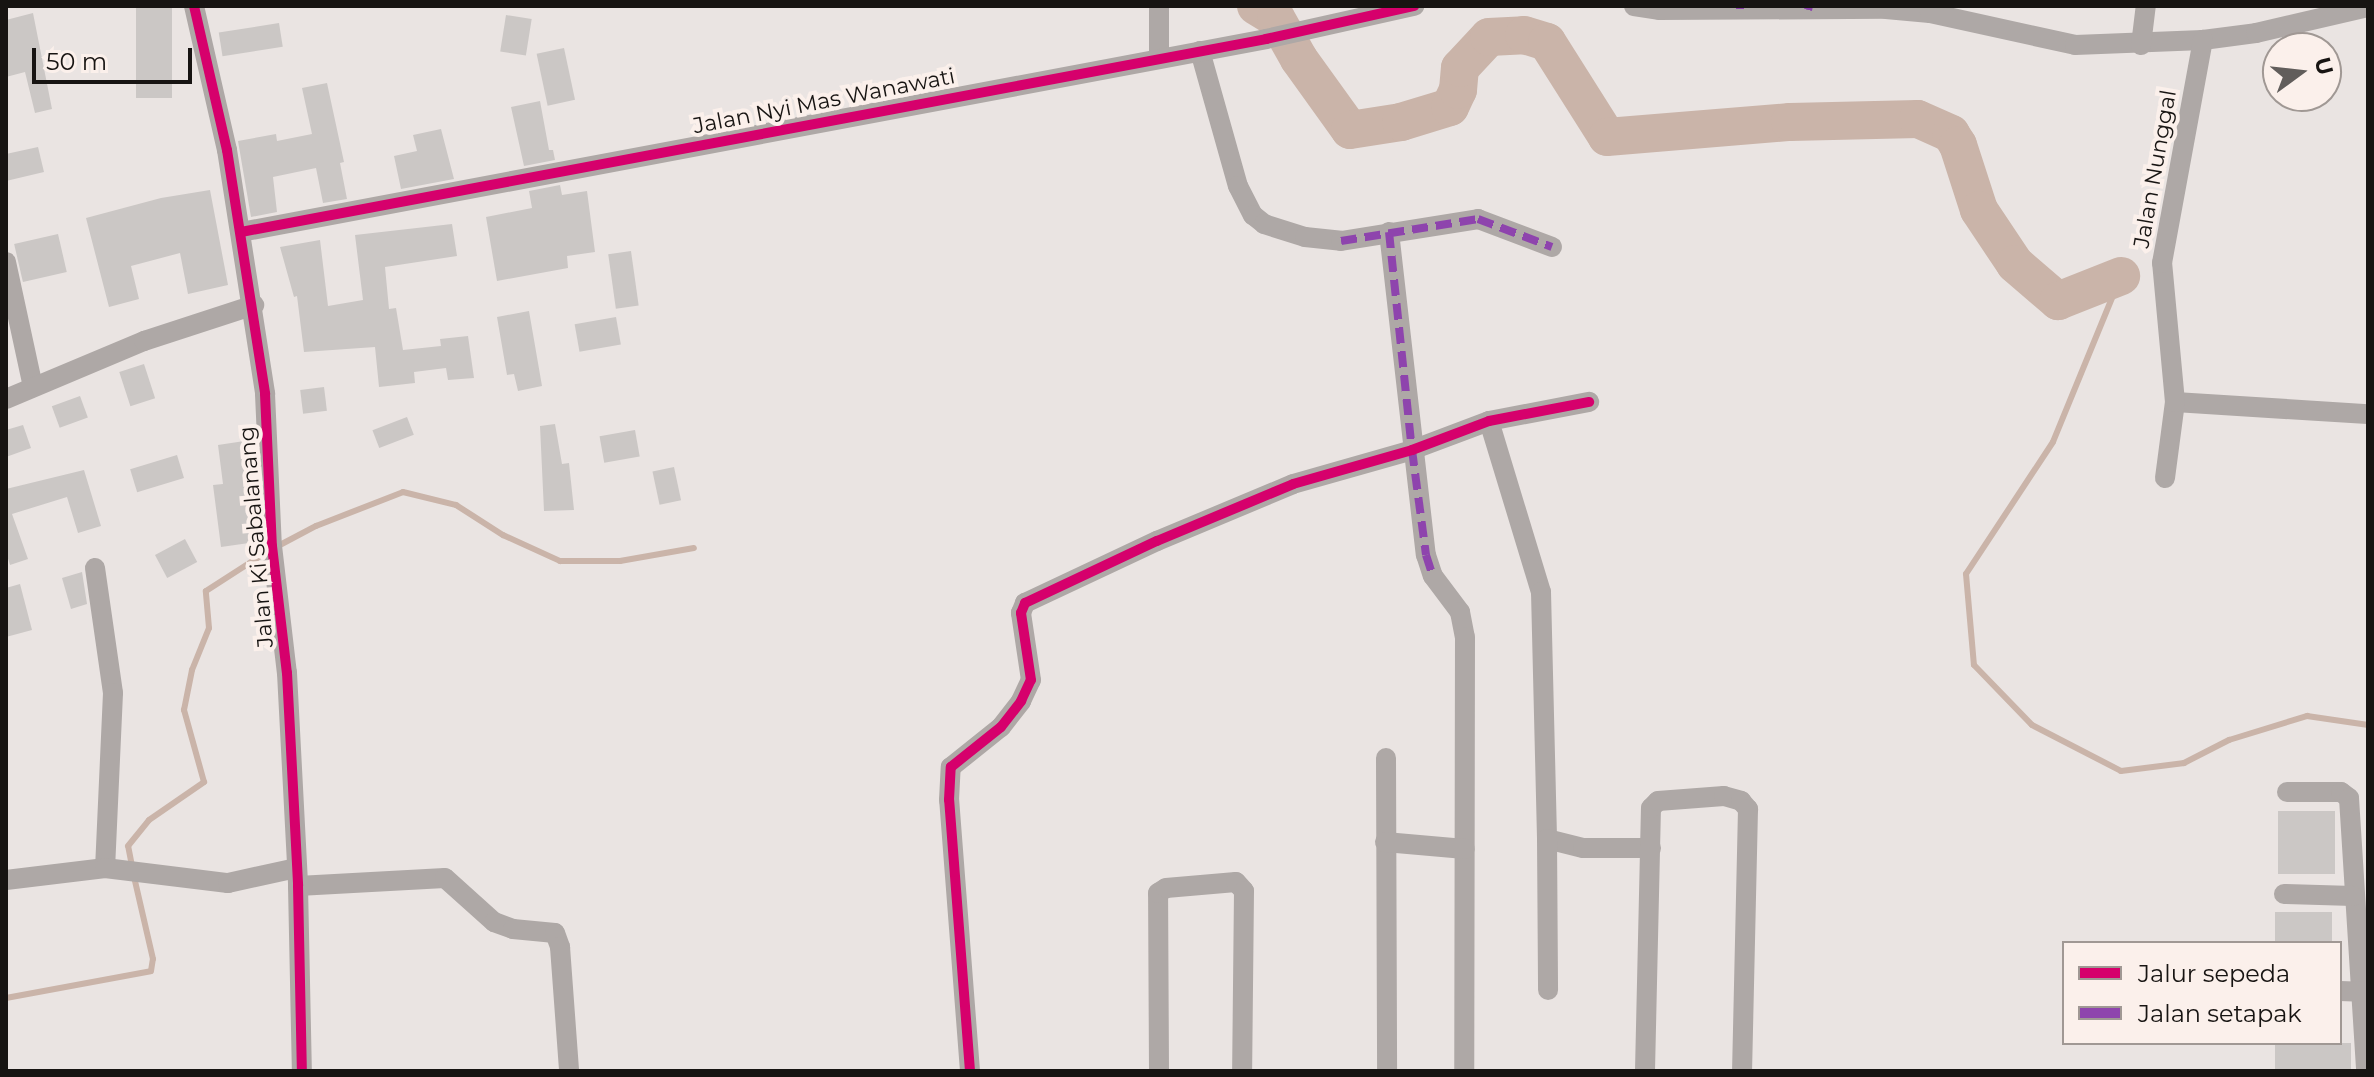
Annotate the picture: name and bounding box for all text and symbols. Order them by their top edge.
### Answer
scale bar [36,32,196,82]
north arrow [2262,32,2342,112]
text: 50 m [46,47,107,76]
text: U [2308,54,2339,78]
street label: Jalan Nyi Mas Wanawati [691,63,957,139]
street label: Jalan Nunggal [2128,88,2182,250]
street label: Jalan Ki Sabalanang [233,425,279,649]
legend [2062,941,2342,1045]
text: Jalur sepeda [2138,959,2290,988]
text: Jalan setapak [2138,999,2302,1028]

